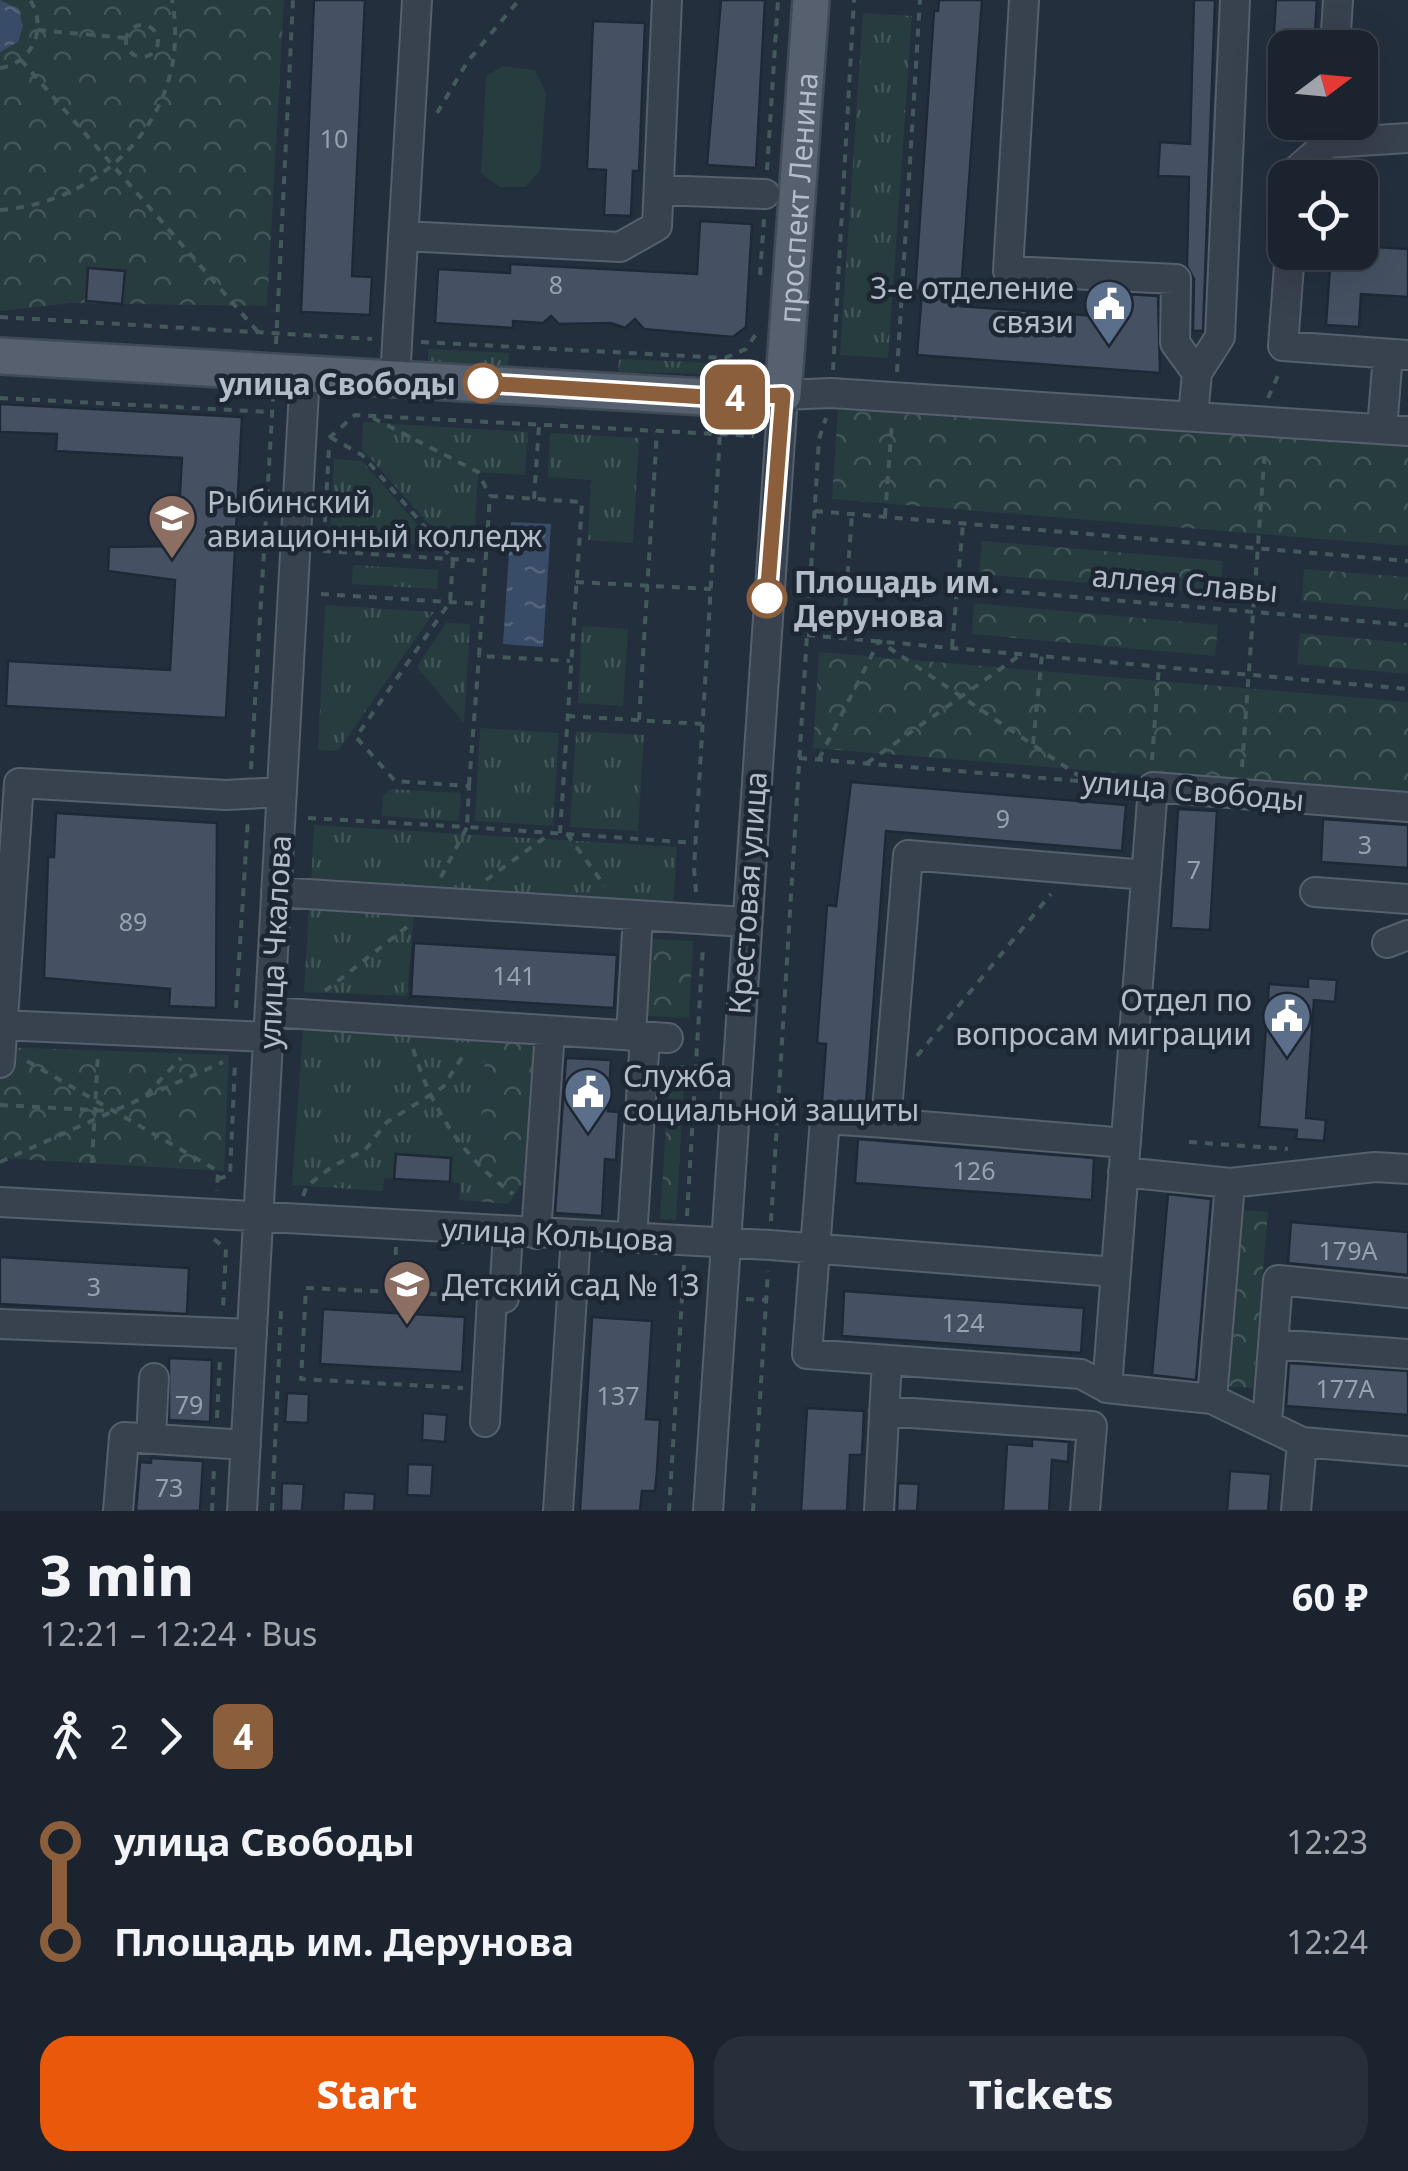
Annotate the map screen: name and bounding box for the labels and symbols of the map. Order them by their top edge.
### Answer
north arrow [1268,30,1378,140]
street label: проспект Ленина [768,71,826,324]
house number: 10 [320,121,348,155]
house number: 8 [549,267,563,301]
place label: 3-е отделение связи [870,267,1074,342]
public building icon: 3-е отделение связи [1083,278,1135,346]
place label: улица Свободы [218,363,456,404]
marker: улица Свободы [464,364,502,402]
line badge: 4 [702,364,768,430]
place label: Рыбинский авиационный колледж [207,481,543,556]
school or university icon: Рыбинский авиационный колледж [146,492,198,560]
street label: аллея Славы [1090,554,1280,612]
place label: Площадь им. Дерунова [794,561,999,636]
marker: Площадь им. Дерунова [748,579,786,617]
street label: улица Свободы [1080,760,1306,820]
street label: Крестовая улица [718,770,776,1016]
house number: 9 [996,801,1010,835]
house number: 3 [1358,827,1372,861]
street label: улица Чкалова [248,834,300,1050]
house number: 7 [1187,852,1201,886]
house number: 89 [119,904,147,938]
house number: 141 [493,958,535,992]
place label: Отдел по вопросам миграции [955,979,1252,1054]
public building icon: Отдел по вопросам миграции [1261,990,1313,1058]
place label: Служба социальной защиты [623,1055,919,1130]
public building icon: Служба социальной защиты [562,1066,614,1134]
house number: 126 [953,1153,995,1187]
street label: улица Кольцова [441,1207,675,1261]
house number: 179А [1319,1233,1377,1267]
school or university icon: Детский сад № 13 [381,1258,433,1326]
place label: Детский сад № 13 [442,1264,700,1305]
house number: 3 [87,1269,101,1303]
house number: 124 [942,1305,984,1339]
house number: 177А [1316,1371,1374,1405]
house number: 137 [597,1378,639,1412]
house number: 79 [175,1387,203,1421]
house number: 73 [155,1470,183,1504]

